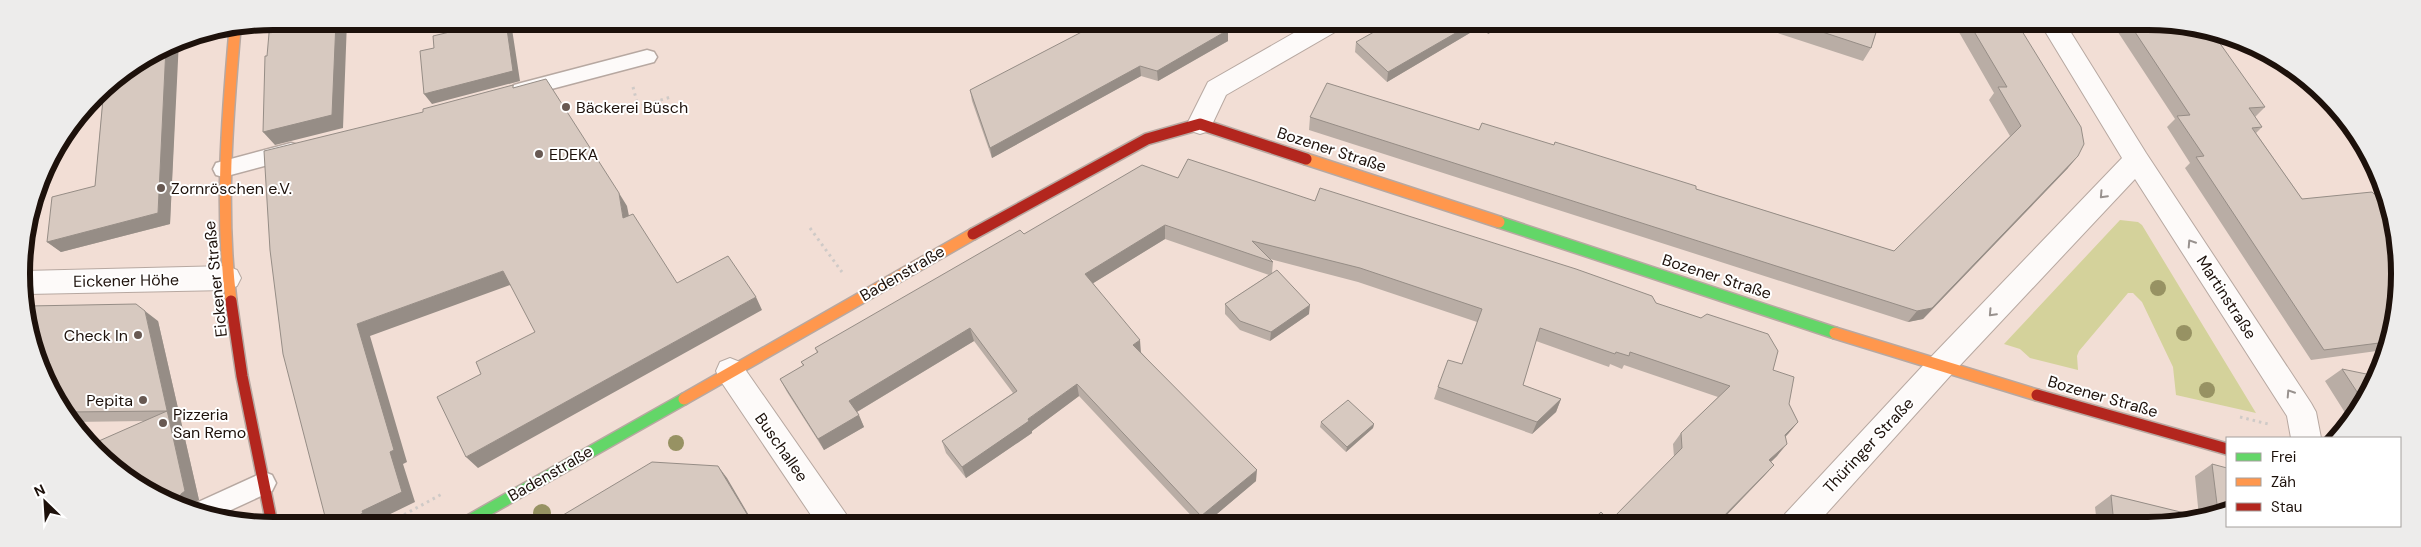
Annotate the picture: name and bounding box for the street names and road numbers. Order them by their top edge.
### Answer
street label: Bozener Straße [1275,122,1389,177]
street label: Eickener Straße [199,220,232,338]
street label: Badenstraße [856,241,949,306]
street label: Bozener Straße [1660,249,1774,304]
street label: Martinstraße [2192,252,2261,343]
street label: Eickener Höhe [73,269,179,292]
street label: Bozener Straße [2045,371,2160,422]
street label: Thüringer Straße [1818,393,1918,498]
street label: Buschallee [750,409,813,486]
street label: Badenstraße [504,441,597,506]

